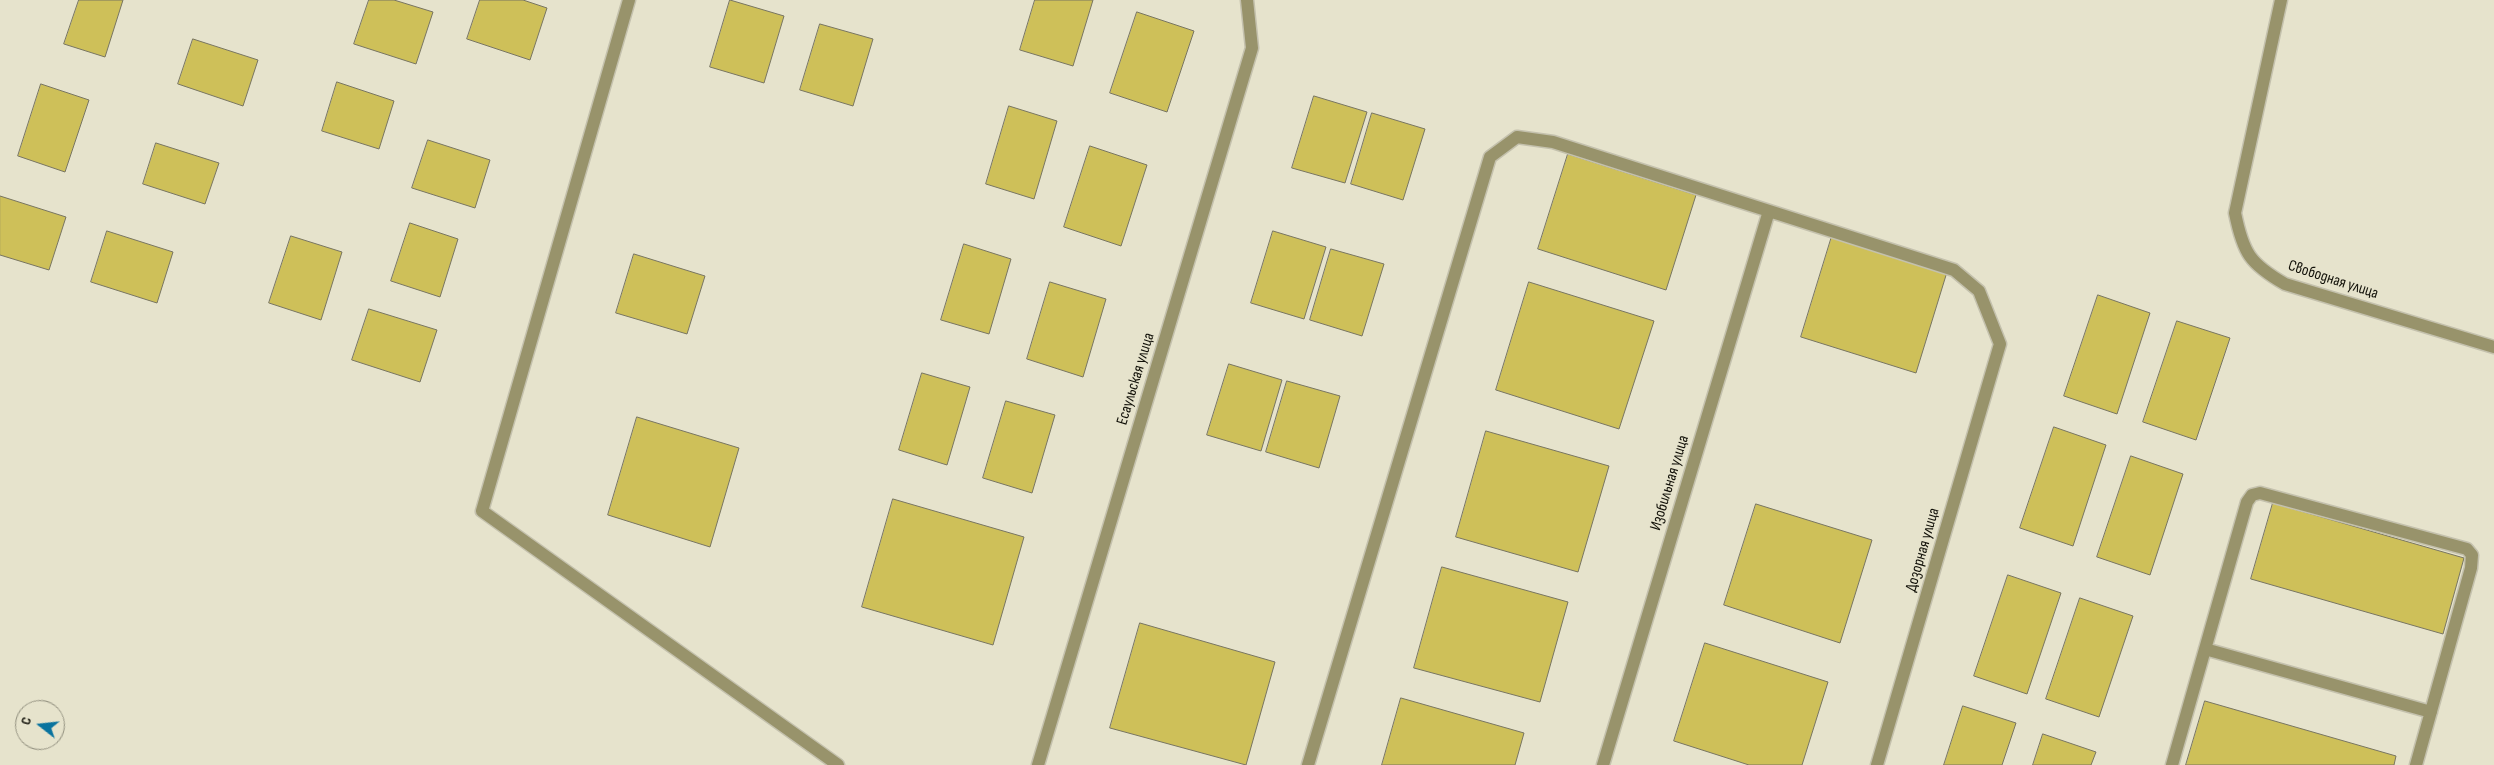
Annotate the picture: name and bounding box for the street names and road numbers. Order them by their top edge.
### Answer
street label: Свободная улица [2285,256,2381,304]
street label: Есаульская улица [1113,331,1159,427]
street label: Изобильная улица [1646,433,1694,533]
street label: Дозорная улица [1902,506,1944,594]

